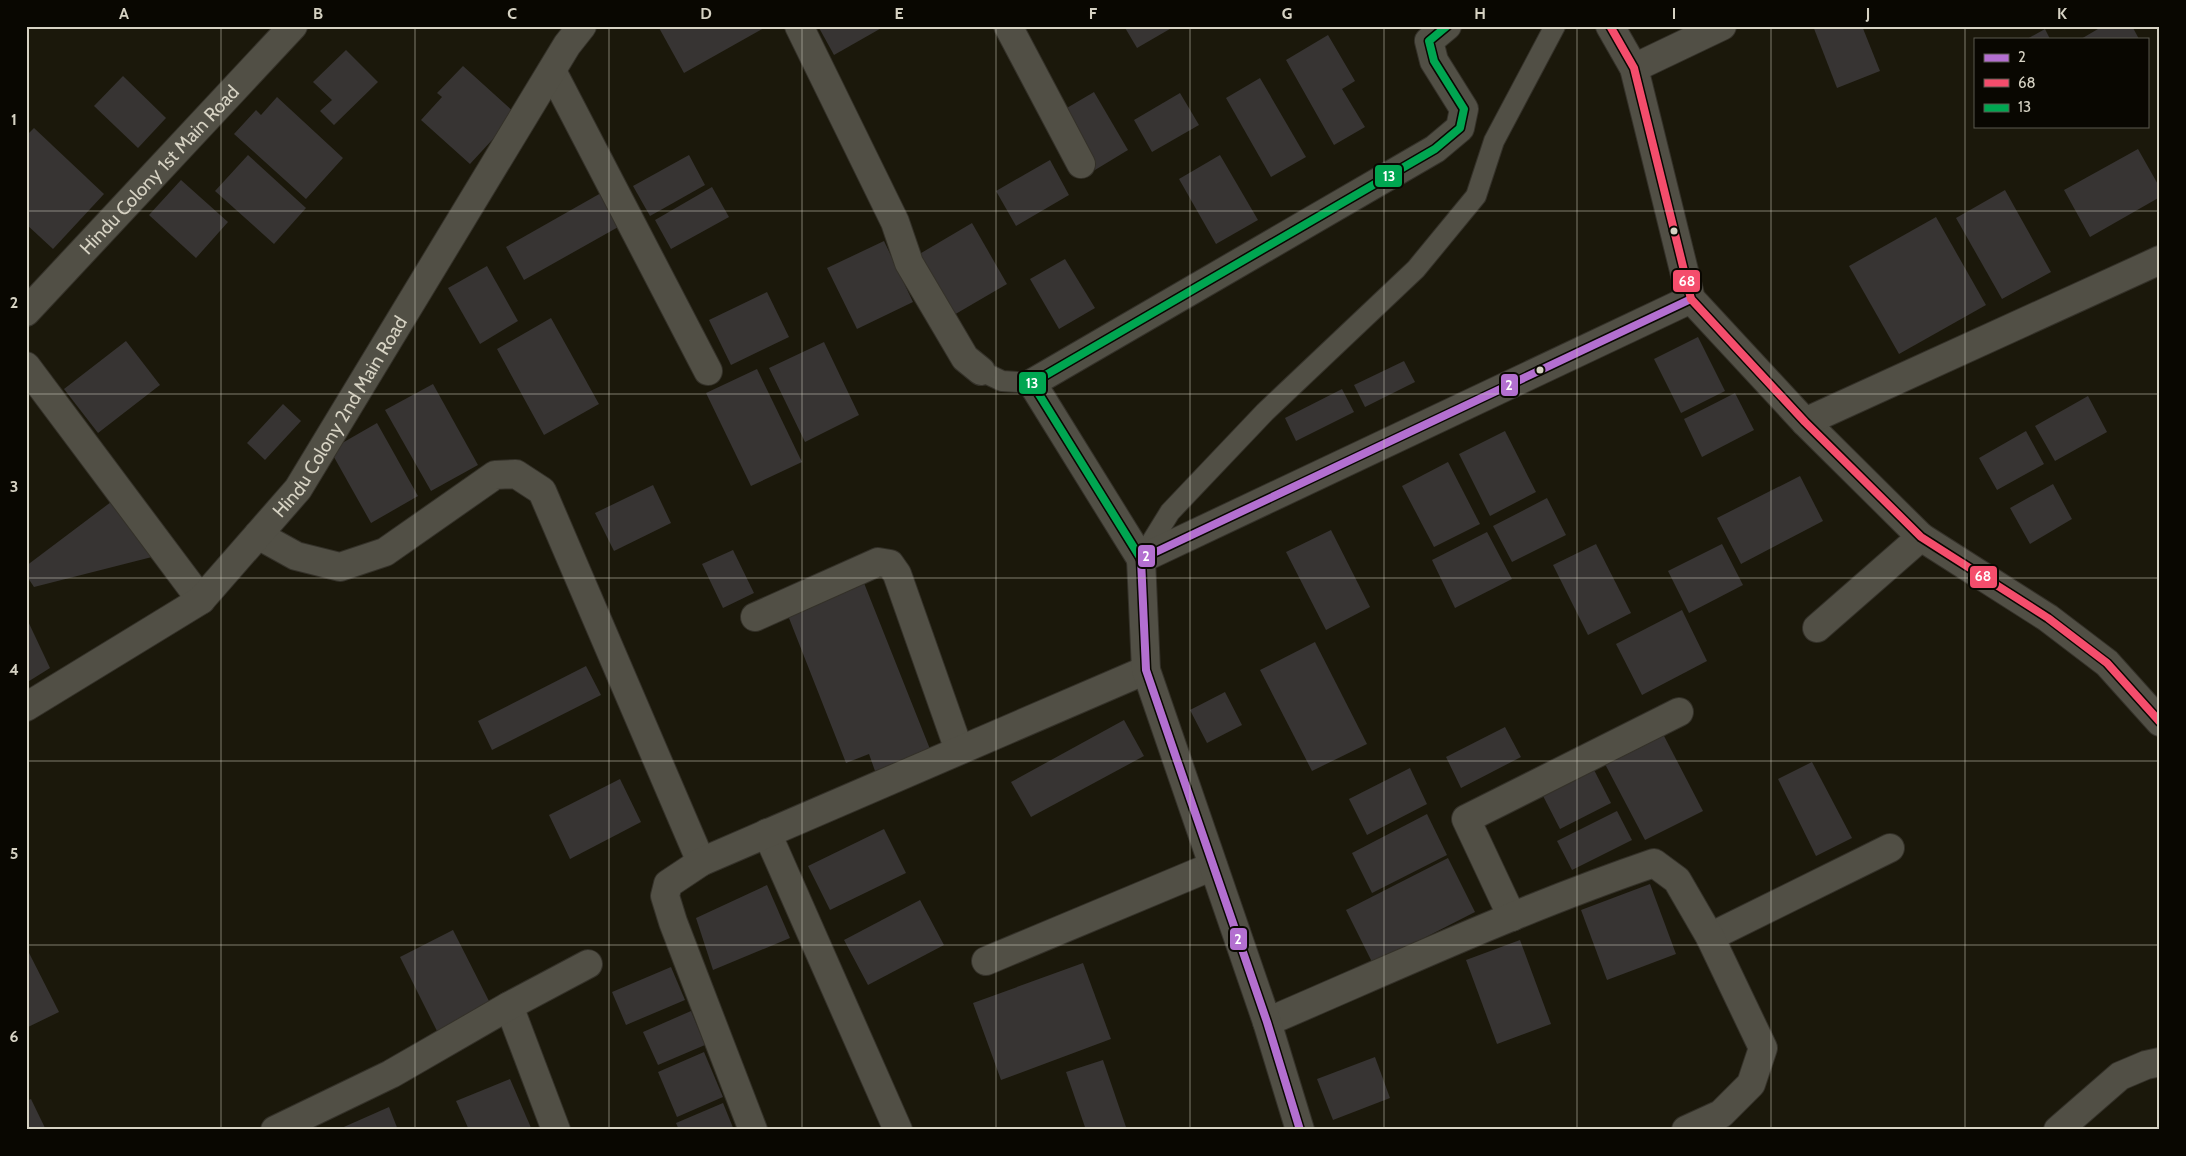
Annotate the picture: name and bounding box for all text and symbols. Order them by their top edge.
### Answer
text: A [119,4,129,23]
text: B [313,4,323,23]
text: C [507,4,517,23]
text: D [700,4,712,23]
text: E [894,4,904,23]
text: F [1089,4,1098,23]
text: G [1282,4,1292,23]
text: H [1474,4,1486,23]
text: I [1672,4,1676,23]
text: J [1865,4,1870,23]
text: K [2057,4,2067,23]
legend [1974,38,2148,128]
text: 2 [2018,48,2026,66]
text: 68 [2018,74,2036,92]
street label: Hindu Colony 1st Main Road [75,80,244,259]
text: 13 [2018,98,2031,116]
text: 1 [11,110,17,129]
line badge: 13 [1374,164,1403,188]
text: 13 [1383,167,1395,185]
unlabelled marker [1669,226,1679,236]
line badge: 68 [1672,269,1701,293]
text: 68 [1679,272,1695,290]
text: 2 [10,293,18,312]
street label: Hindu Colony 2nd Main Road [268,312,412,522]
unlabelled marker [1535,365,1545,375]
line badge: 13 [1018,371,1047,395]
line badge: 2 [1500,373,1519,397]
text: 13 [1026,374,1038,392]
text: 2 [1505,376,1513,394]
text: 3 [10,477,18,496]
line badge: 2 [1137,544,1156,568]
text: 2 [1142,547,1150,565]
line badge: 68 [1969,565,1998,589]
text: 68 [1975,567,1991,585]
text: 4 [9,660,19,679]
text: 5 [10,844,18,863]
line badge: 2 [1229,927,1248,951]
text: 2 [1234,930,1242,948]
text: 6 [10,1027,19,1046]

